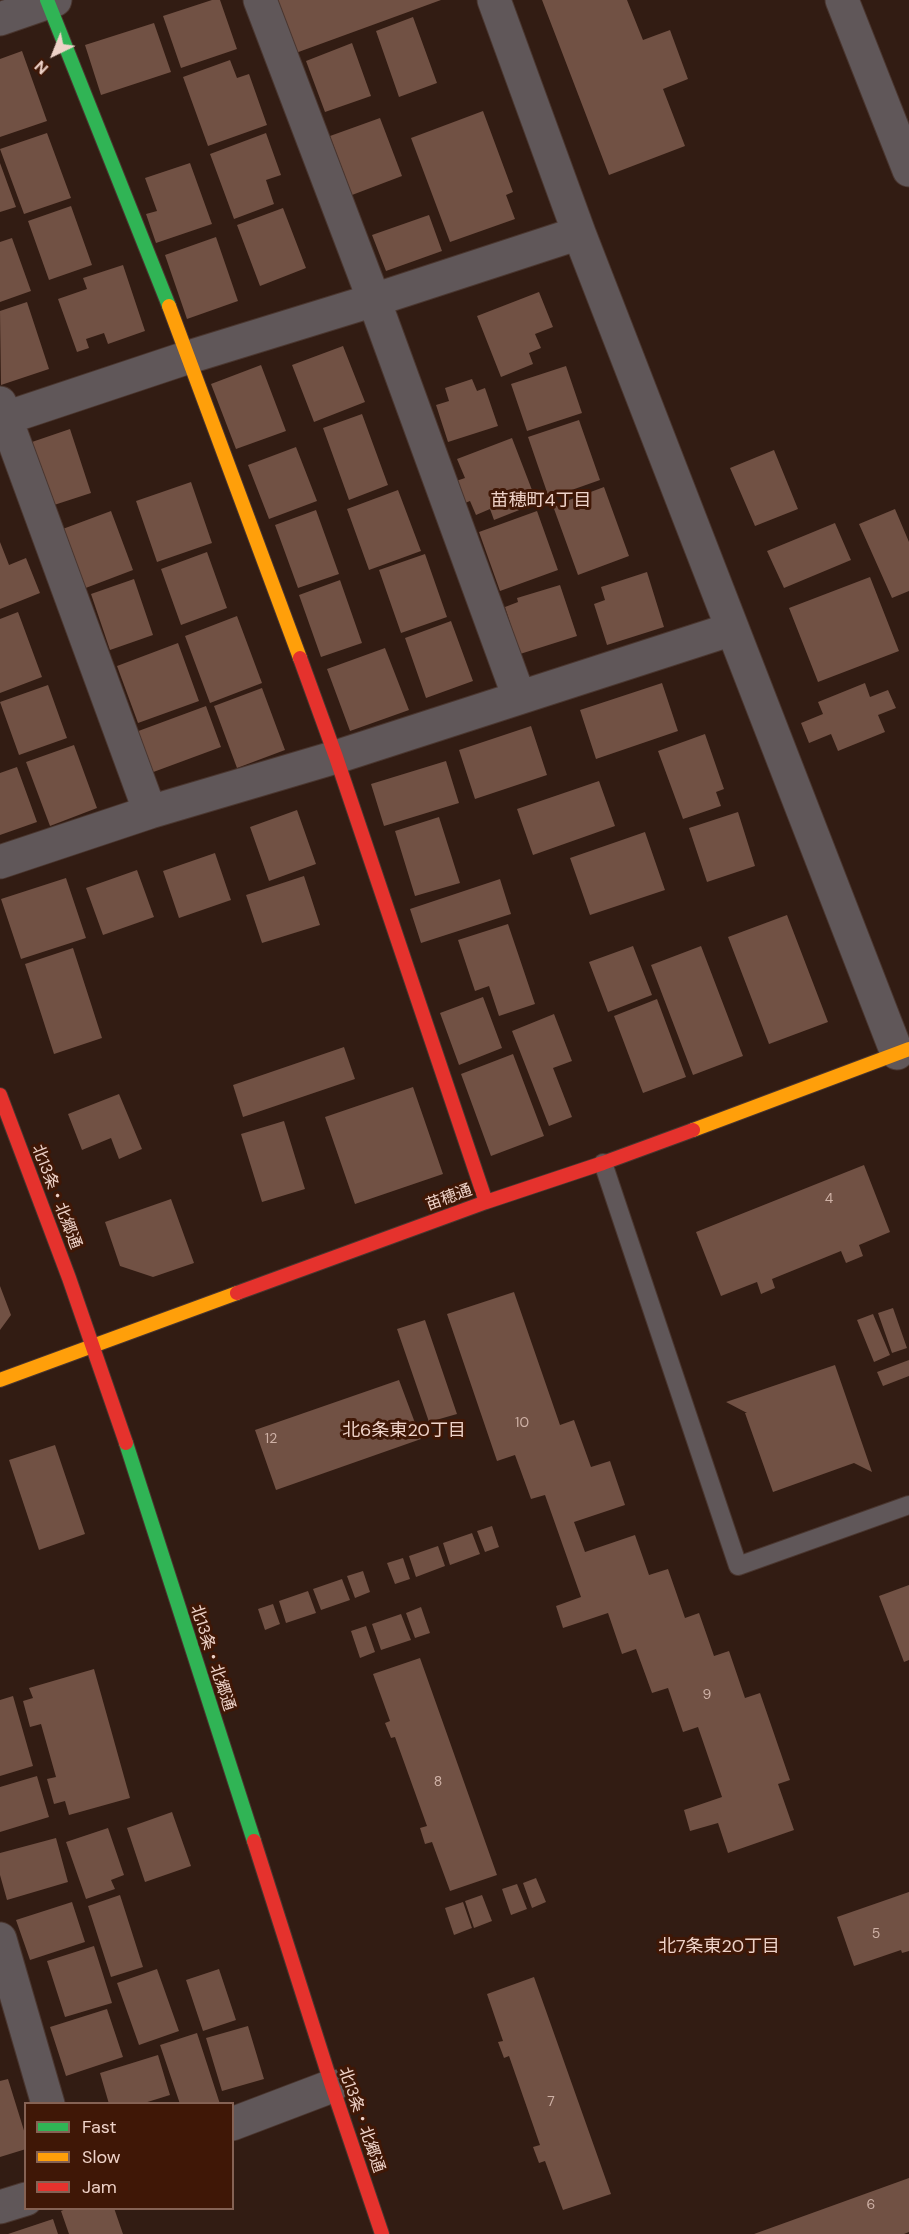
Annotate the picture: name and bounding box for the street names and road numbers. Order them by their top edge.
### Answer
street label: 北13条・北郷通 [27,1142,85,1252]
street label: 苗穂通 [423,1181,475,1215]
street label: 北13条・北郷通 [186,1603,238,1713]
street label: 北13条・北郷通 [334,2065,388,2175]

